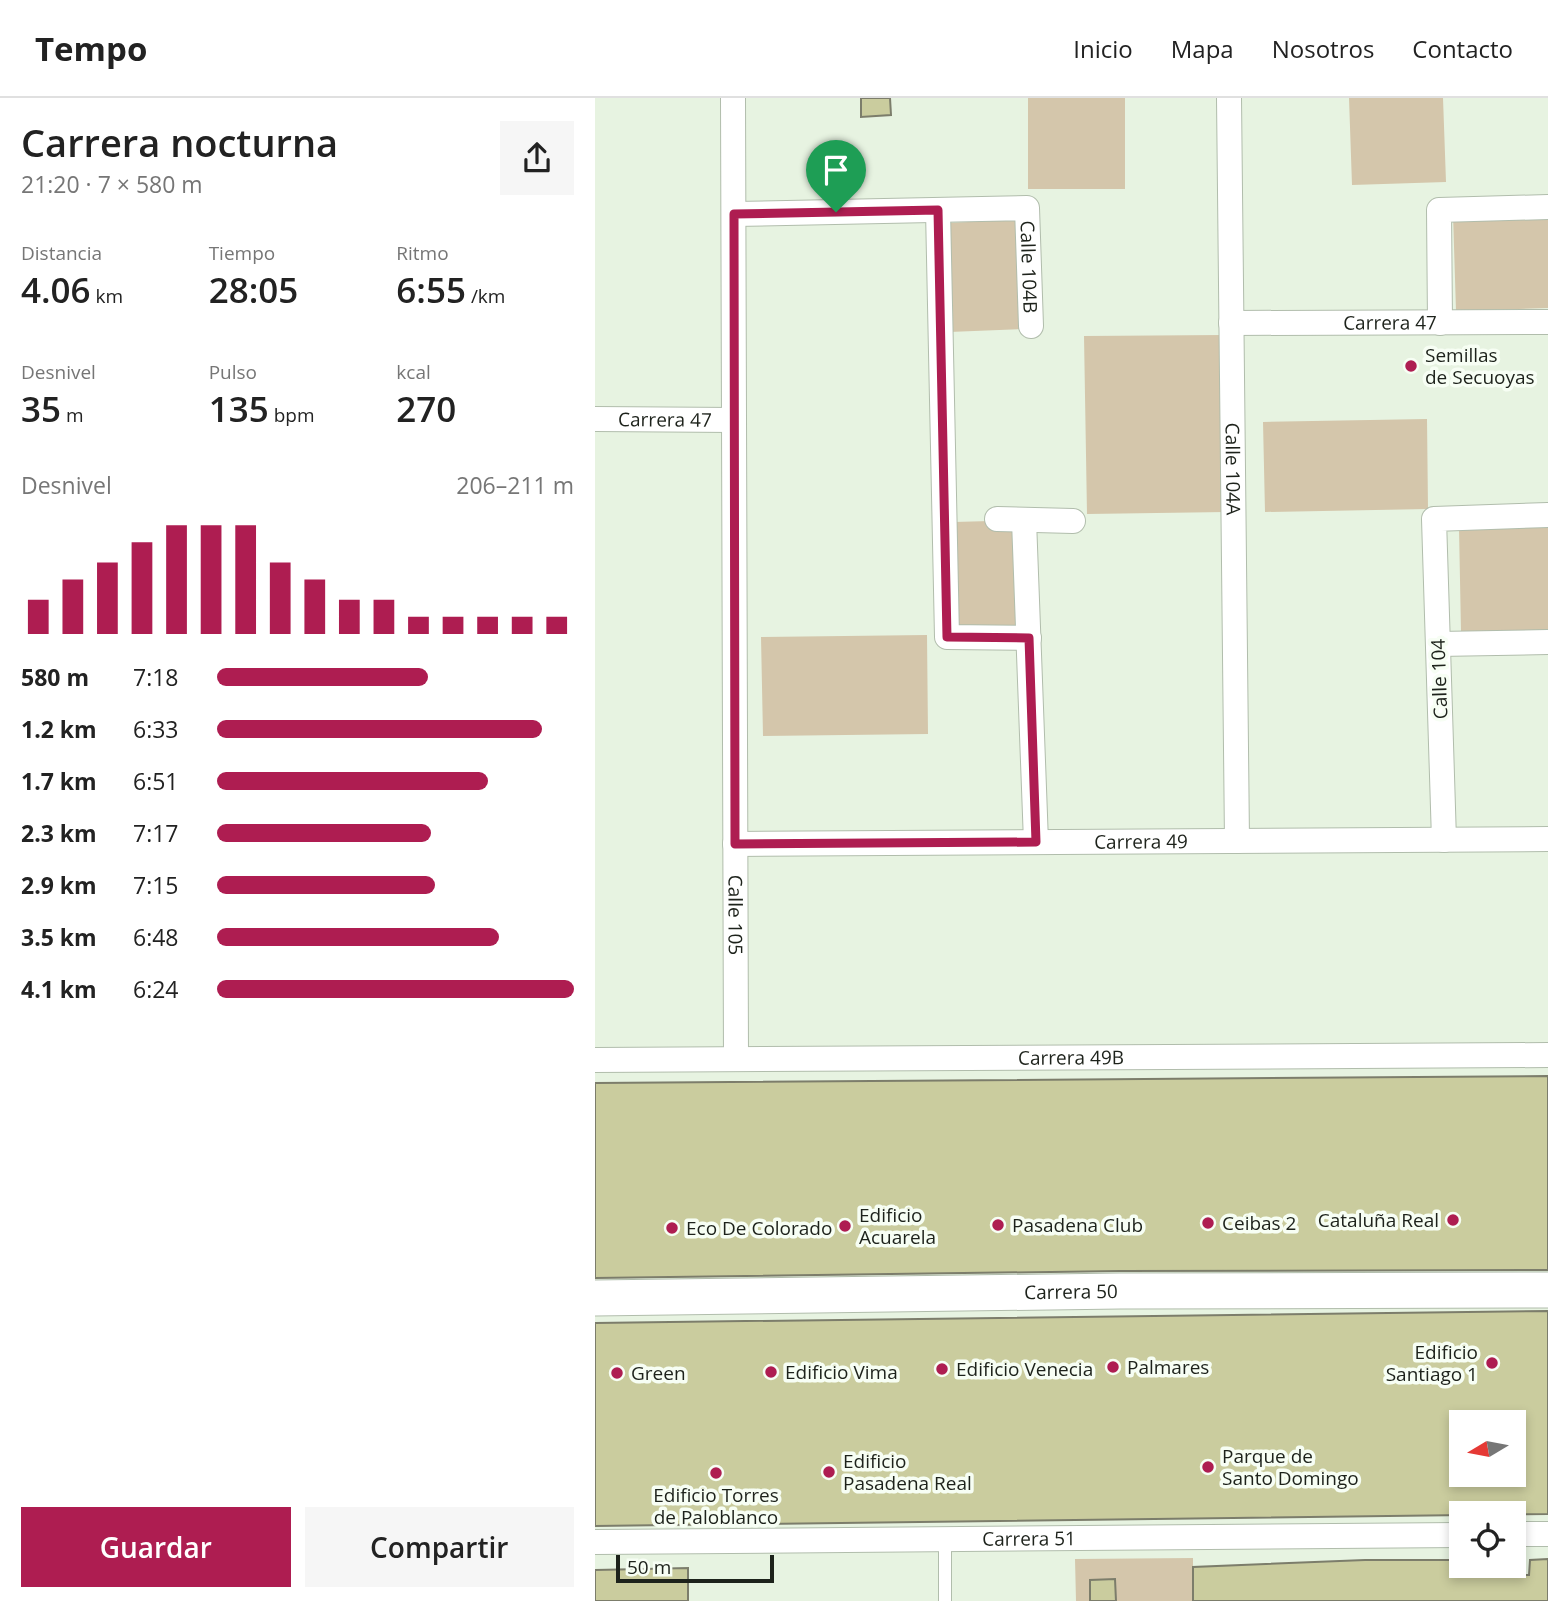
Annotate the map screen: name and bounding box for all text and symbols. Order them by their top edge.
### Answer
text: Tempo [35,26,147,71]
text: Inicio [1073,32,1133,65]
text: Mapa [1171,32,1234,65]
text: Nosotros [1272,32,1374,65]
text: Contacto [1412,32,1513,65]
text: Carrera nocturna [21,116,338,168]
button: share [500,121,574,195]
pin [806,140,866,212]
icon: arrive [817,151,855,189]
text: 21:20 · 7 × 580 m [21,168,203,200]
street label: Calle 104B [1014,220,1044,314]
text: Distancia [21,240,102,266]
text: Tiempo [209,240,275,266]
text: Ritmo [396,240,449,266]
text: 4.06 [21,266,91,313]
text: 28:05 [209,266,298,313]
text: 6:55 [396,266,466,313]
text: km [91,283,123,309]
text: /km [466,283,505,309]
street label: Carrera 47 [1343,309,1437,336]
place label: Semillas de Secuoyas [1425,342,1535,390]
marker: Semillas de Secuoyas [1403,358,1419,374]
text: Desnivel [21,359,96,385]
text: Pulso [209,359,257,385]
text: kcal [396,359,431,385]
text: 35 [21,385,61,432]
text: 135 [209,385,269,432]
text: 270 [396,385,456,432]
text: m [61,402,84,428]
text: bpm [269,402,314,428]
street label: Carrera 47 [618,406,712,433]
street label: Calle 104A [1219,423,1246,515]
text: Desnivel [21,469,112,501]
text: 206–211 m [456,469,574,501]
street label: Calle 104 [1425,638,1453,720]
text: 580 m [21,661,89,693]
text: 7:18 [133,661,179,693]
text: 1.2 km [21,713,97,745]
text: 6:33 [133,713,179,745]
text: 1.7 km [21,765,97,797]
text: 6:51 [133,765,179,797]
text: 2.3 km [21,817,97,849]
text: 7:17 [133,817,179,849]
street label: Carrera 49 [1094,828,1188,855]
text: 2.9 km [21,869,97,901]
text: 7:15 [133,869,179,901]
street label: Calle 105 [722,875,749,955]
text: 3.5 km [21,921,97,953]
text: 6:48 [133,921,179,953]
text: 4.1 km [21,973,97,1005]
text: 6:24 [133,973,179,1005]
street label: Carrera 49B [1018,1044,1124,1071]
place label: Edificio Acuarela [859,1202,936,1250]
place label: Cataluña Real [1318,1207,1439,1233]
place label: Ceibas 2 [1222,1210,1296,1236]
place label: Pasadena Club [1012,1212,1143,1238]
marker: Cataluña Real [1445,1212,1461,1228]
place label: Eco De Colorado [686,1215,832,1241]
marker: Ceibas 2 [1200,1215,1216,1231]
marker: Pasadena Club [990,1217,1006,1233]
marker: Edificio Acuarela [837,1218,853,1234]
marker: Eco De Colorado [664,1220,680,1236]
street label: Carrera 50 [1024,1278,1118,1305]
place label: Edificio Santiago 1 [1386,1339,1478,1387]
place label: Palmares [1127,1354,1209,1380]
marker: Edificio Santiago 1 [1484,1355,1500,1371]
place label: Edificio Venecia [956,1356,1093,1382]
place label: Edificio Vima [785,1359,898,1385]
marker: Palmares [1105,1359,1121,1375]
place label: Green [631,1360,686,1386]
marker: Edificio Venecia [934,1361,950,1377]
marker: Edificio Vima [763,1364,779,1380]
marker: Green [609,1365,625,1381]
north arrow [1449,1410,1526,1488]
map controls [1449,1410,1526,1578]
place label: Parque de Santo Domingo [1222,1443,1359,1491]
place label: Edificio Pasadena Real [843,1448,972,1496]
marker: Parque de Santo Domingo [1200,1459,1216,1475]
marker: Edificio Pasadena Real [821,1464,837,1480]
marker: Edificio Torres de Paloblanco [708,1465,724,1481]
place label: Edificio Torres de Paloblanco [653,1482,779,1530]
button: locate [1449,1501,1526,1578]
button: Guardar [21,1507,291,1587]
button: Compartir [305,1507,574,1587]
street label: Carrera 51 [982,1525,1076,1552]
scale bar [616,1552,773,1584]
text: 50 m [627,1554,671,1580]

